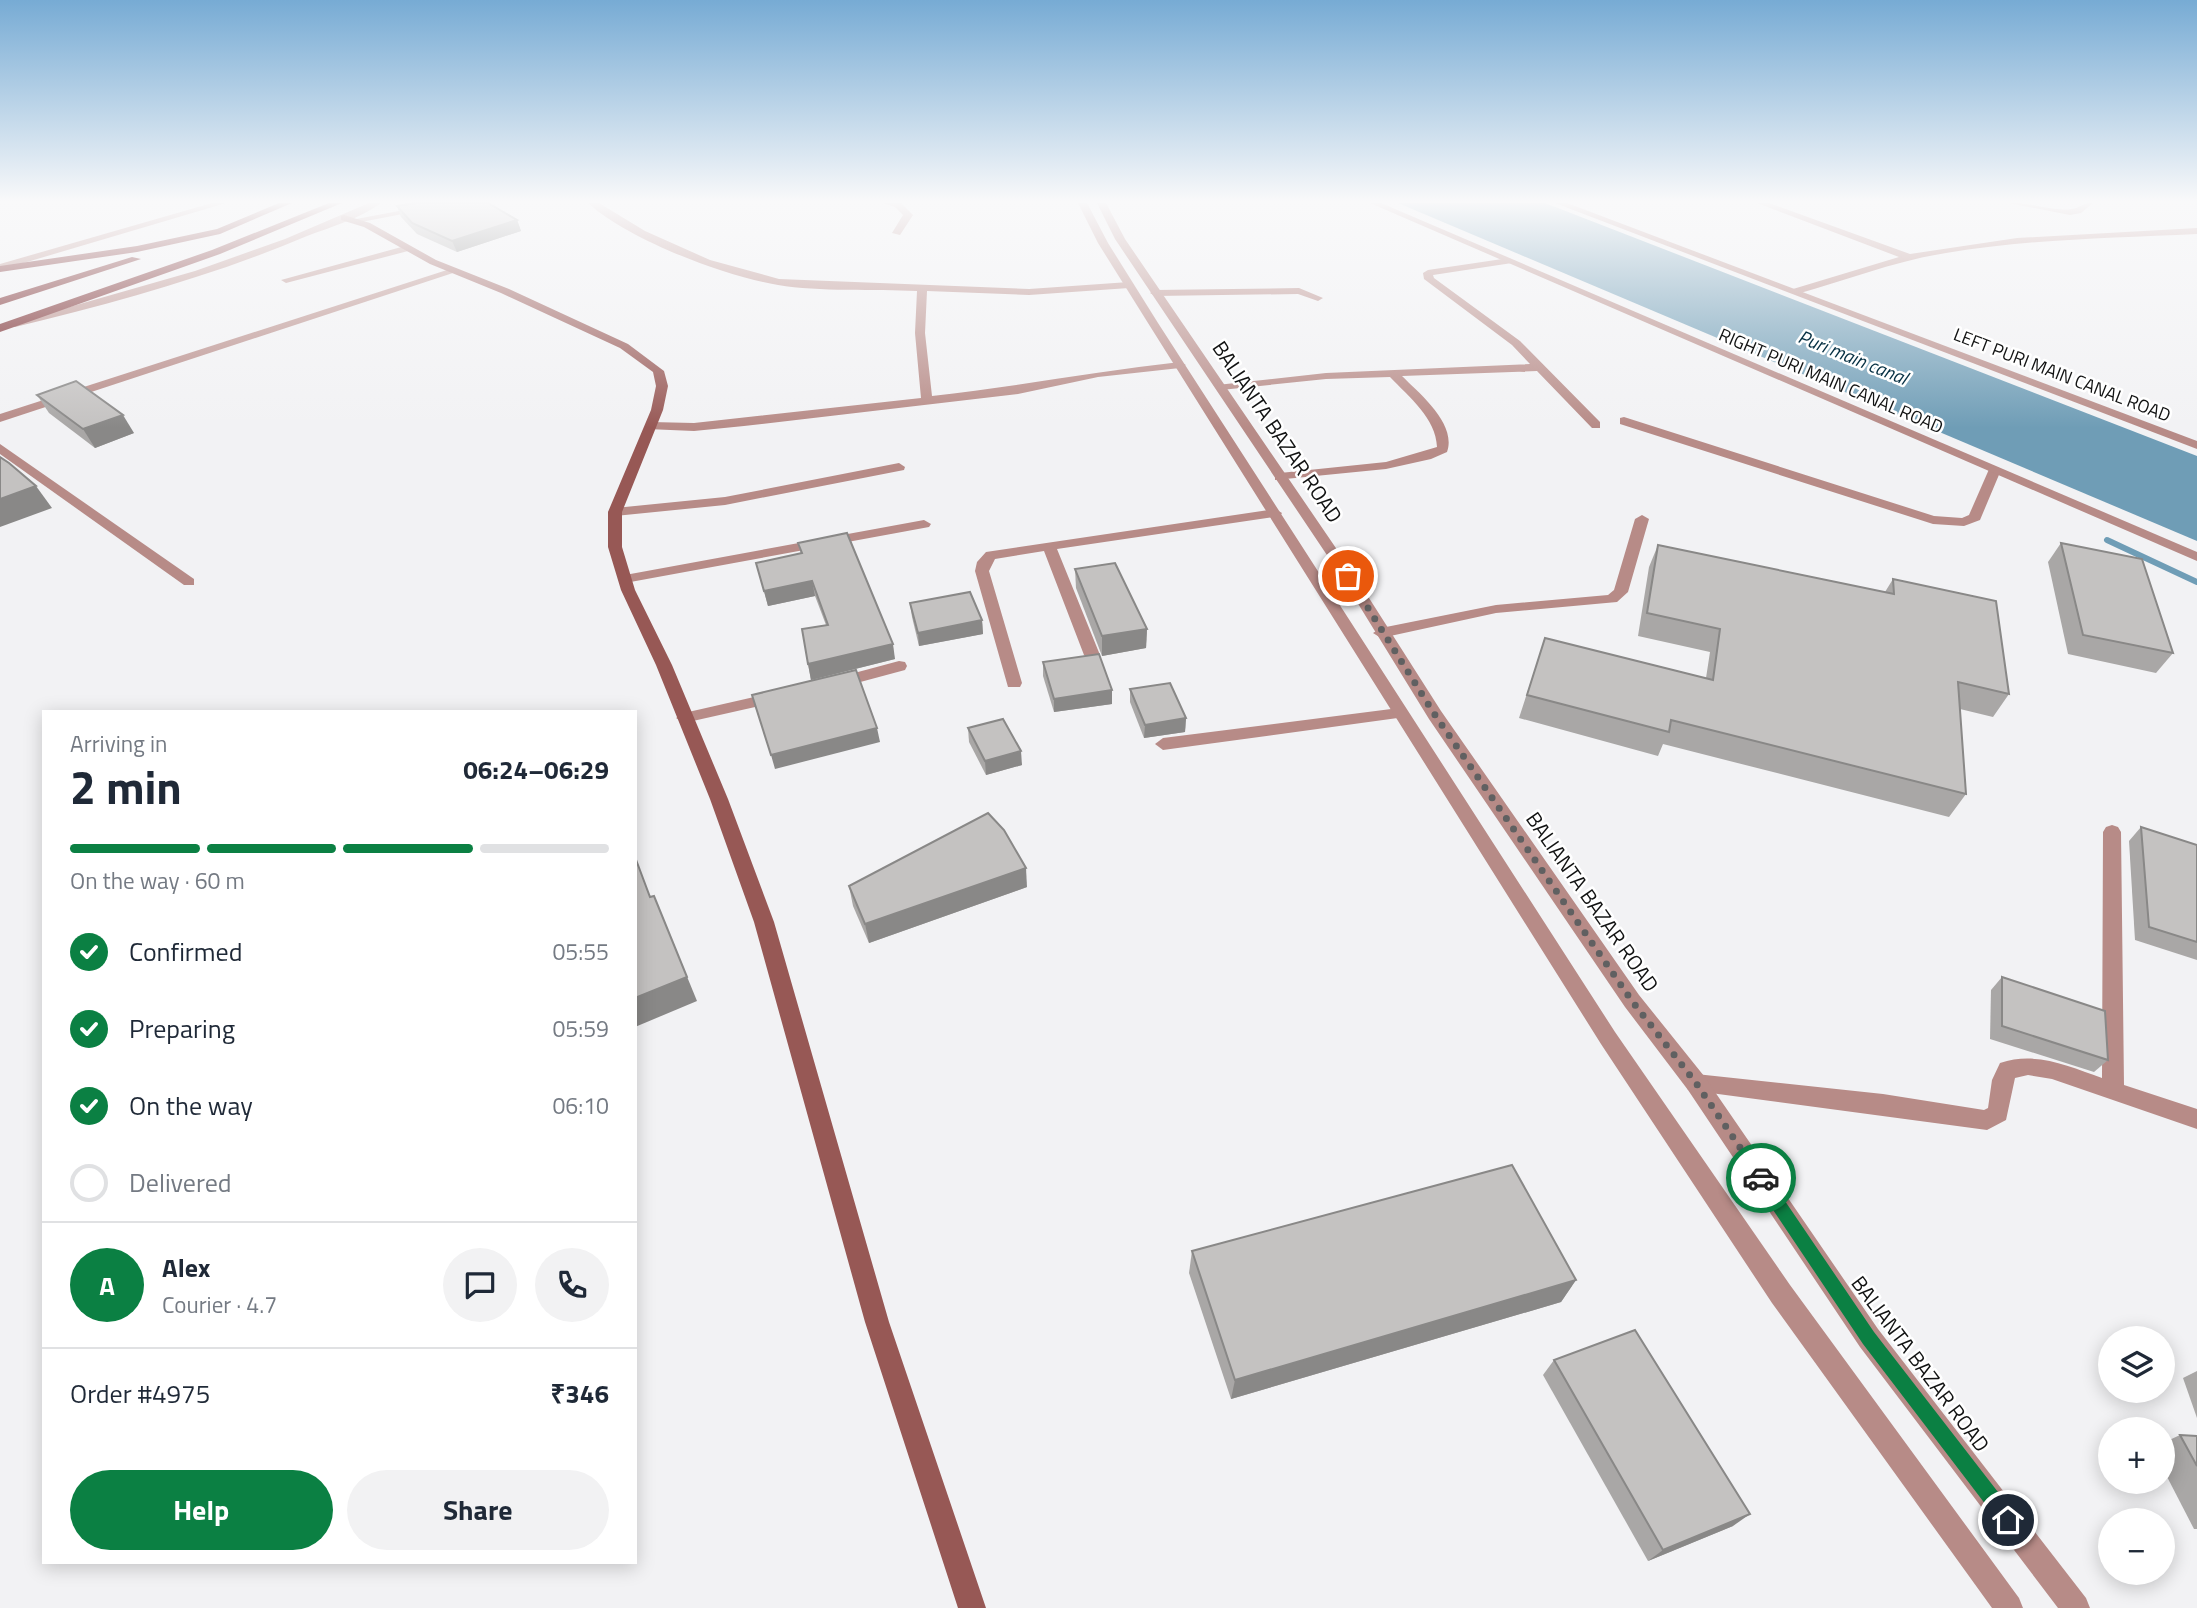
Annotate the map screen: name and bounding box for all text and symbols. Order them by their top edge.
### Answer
street label: RIGHT PURI MAIN CANAL ROAD [1715,321,1948,440]
water label: Puri main canal [1794,321,1914,392]
street label: LEFT PURI MAIN CANAL ROAD [1950,321,2175,428]
street label: BALIANTA BAZAR ROAD [1205,334,1351,529]
pin [1318,546,1378,606]
icon: bag [1329,557,1367,595]
text: Arriving in [70,726,167,761]
text: 06:24–06:29 [463,750,609,789]
text: 2 min [70,752,182,822]
street label: BALIANTA BAZAR ROAD [1518,805,1667,998]
text: On the way · 60 m [70,863,245,898]
text: Confirmed [129,932,243,971]
icon: check [70,933,108,971]
text: 05:55 [552,934,609,969]
text: Preparing [129,1009,235,1048]
icon: check [70,1010,108,1048]
text: 05:59 [552,1011,609,1046]
text: On the way [129,1086,253,1125]
icon: check [70,1087,108,1125]
text: 06:10 [552,1088,609,1123]
courier [1726,1143,1796,1213]
icon: car [1742,1159,1780,1197]
text: Delivered [129,1163,232,1202]
text: Alex [162,1248,210,1287]
button: chat [443,1248,517,1322]
button: phone [535,1248,609,1322]
text: A [99,1266,115,1305]
street label: BALIANTA BAZAR ROAD [1844,1268,1998,1458]
text: Courier · 4.7 [162,1287,277,1322]
map controls [2098,1326,2175,1585]
button: layers [2098,1326,2175,1403]
text: Order #4975 [70,1374,210,1413]
text: ₹346 [550,1374,609,1413]
button: + [2098,1417,2175,1494]
button: Help [70,1470,333,1550]
button: Share [347,1470,609,1550]
pin [1978,1490,2038,1550]
icon: home [1989,1501,2027,1539]
button: − [2098,1508,2175,1585]

